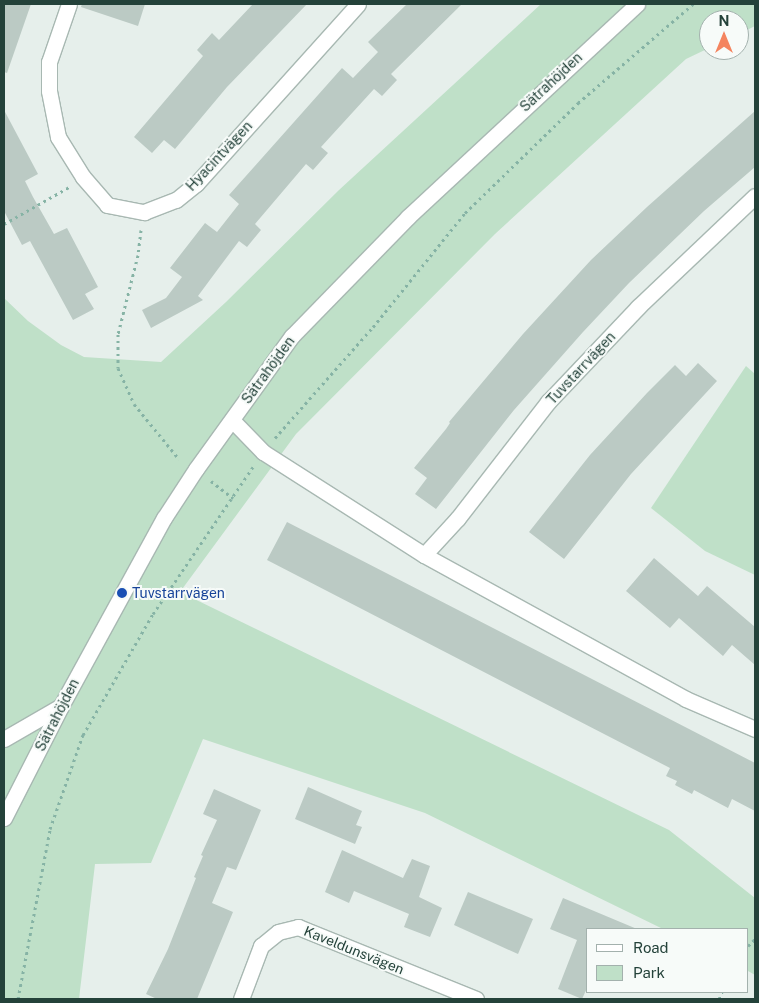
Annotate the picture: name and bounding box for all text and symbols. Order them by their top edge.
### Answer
north arrow [699,10,749,60]
text: N [719,13,729,29]
street label: Sätrahöjden [516,49,586,115]
street label: Hyacintvägen [182,118,256,194]
street label: Tuvstarrvägen [543,328,619,408]
street label: Sätrahöjden [238,333,298,407]
place label: Tuvstarrvägen [132,585,225,601]
marker: Tuvstarrvägen [116,587,128,599]
street label: Sätrahöjden [32,676,82,754]
street label: Kaveldunsvägen [302,922,406,978]
legend [586,928,749,993]
text: Road [633,939,669,956]
text: Park [633,964,665,981]

